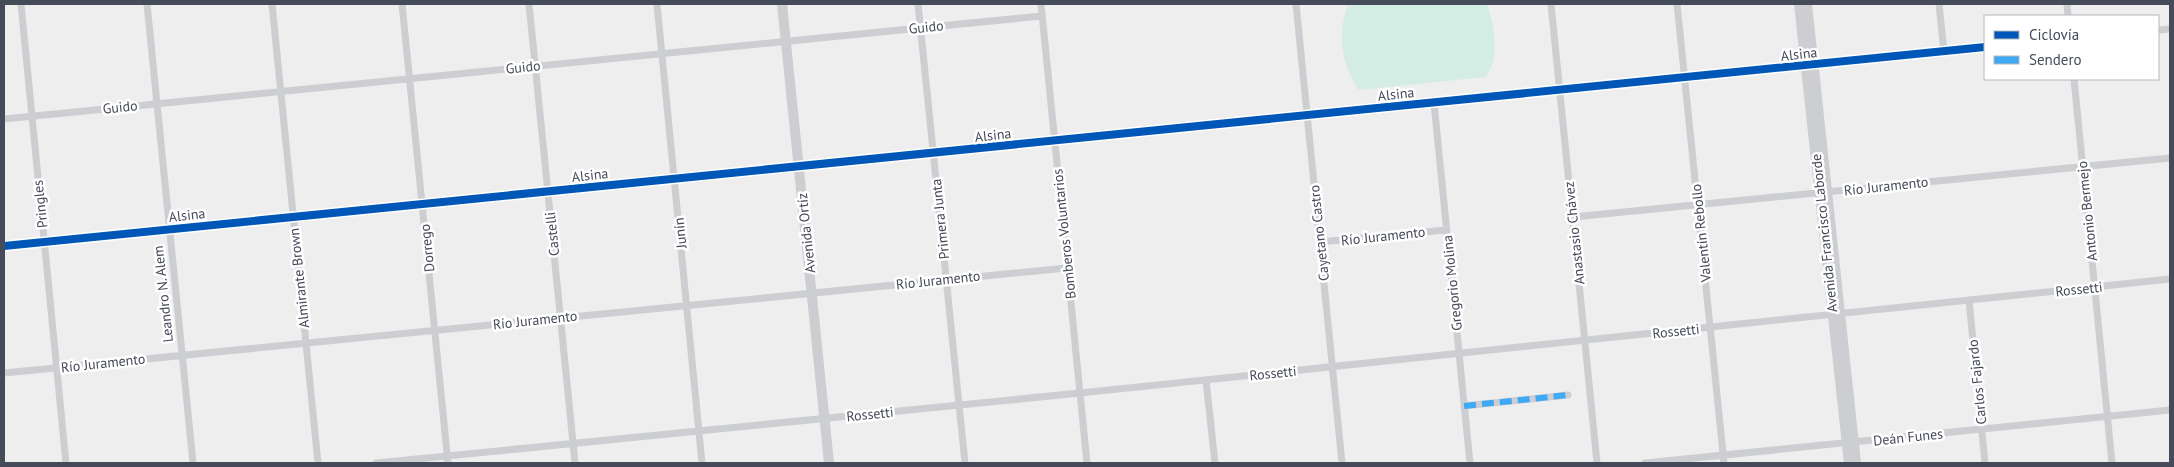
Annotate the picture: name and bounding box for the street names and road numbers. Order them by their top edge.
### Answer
street label: Guido [908,16,944,38]
street label: Alsina [1780,43,1818,65]
street label: Guido [505,56,541,78]
street label: Alsina [1377,83,1415,105]
street label: Guido [102,96,138,118]
street label: Alsina [974,124,1012,146]
street label: Avenida Francisco Laborde [1807,153,1841,313]
street label: Antonio Bermejo [2073,160,2101,262]
street label: Alsina [571,164,609,186]
street label: Bomberos Voluntarios [1048,168,1080,300]
street label: Río Juramento [1843,173,1929,199]
street label: Primera Junta [927,178,953,260]
street label: Pringles [29,179,51,229]
street label: Anastasio Chávez [1560,181,1588,285]
street label: Valentín Rebollo [1687,183,1715,284]
street label: Cayetano Castro [1305,184,1333,282]
street label: Avenida Ortíz [793,192,819,274]
street label: Alsina [168,204,206,226]
street label: Castelli [541,211,563,257]
street label: Junín [669,217,691,250]
street label: Dorrego [416,223,438,273]
street label: Río Juramento [1340,223,1426,249]
street label: Almirante Brown [285,227,313,329]
street label: Gregorio Molina [1438,234,1466,332]
street label: Leandro N. Alem [149,245,177,343]
street label: Río Juramento [895,267,981,293]
street label: Rossetti [2055,278,2103,300]
street label: Río Juramento [492,307,578,333]
street label: Rossetti [1652,320,1700,342]
street label: Carlos Fajardo [1964,339,1990,425]
street label: Río Juramento [60,350,146,376]
street label: Rossetti [1249,362,1297,384]
street label: Rossetti [846,403,894,425]
street label: Deán Funes [1872,424,1944,450]

